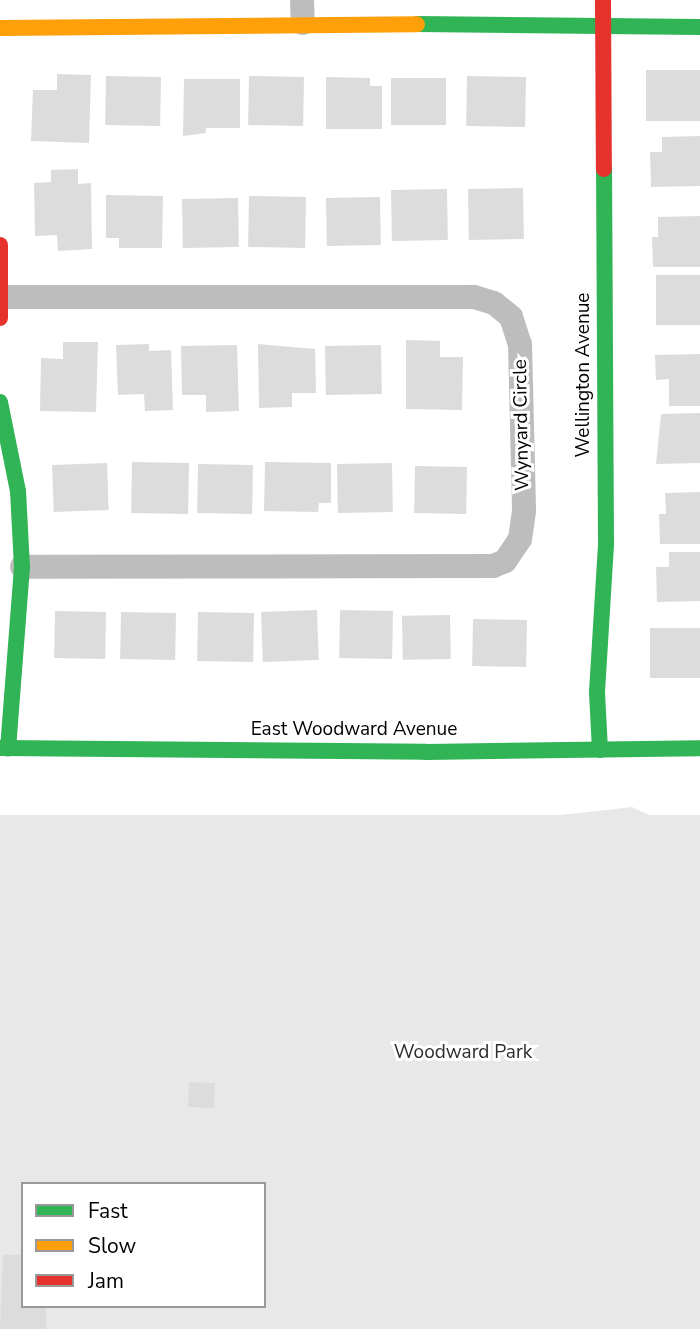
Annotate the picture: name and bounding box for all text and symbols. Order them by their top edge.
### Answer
street label: Wellington Avenue [573,293,595,457]
street label: Wynyard Circle [509,359,535,491]
street label: East Woodward Avenue [251,719,457,741]
park label: Woodward Park [394,1042,532,1064]
legend [21,1182,266,1308]
text: Fast [88,1197,128,1225]
text: Slow [88,1232,136,1260]
text: Jam [88,1267,124,1295]

